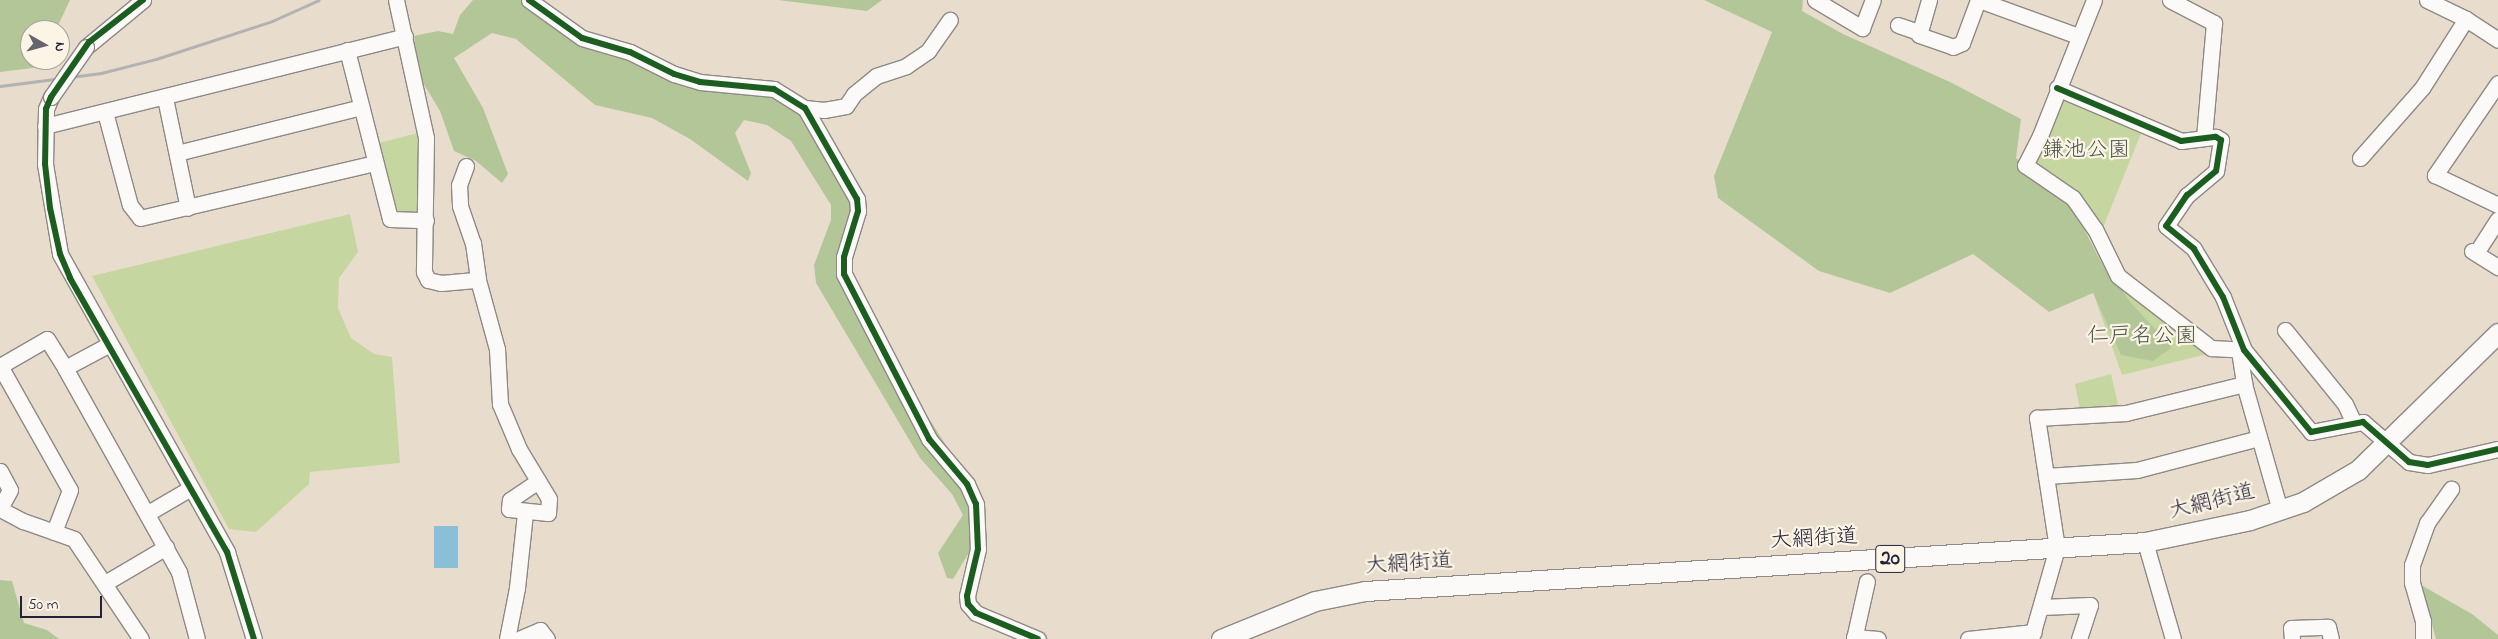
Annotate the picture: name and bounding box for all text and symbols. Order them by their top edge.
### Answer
north arrow [20,20,70,70]
text: N [48,41,70,53]
park label: 鎌池公園 [2042,139,2130,165]
park label: 仁戸名公園 [2087,325,2197,351]
street label: 大網街道 [2166,480,2258,526]
street label: 大網街道 [1769,525,1859,555]
road number: 20 [1875,540,1905,578]
street label: 大網街道 [1364,549,1454,581]
scale bar [22,586,105,618]
text: 50 m [28,594,58,616]

